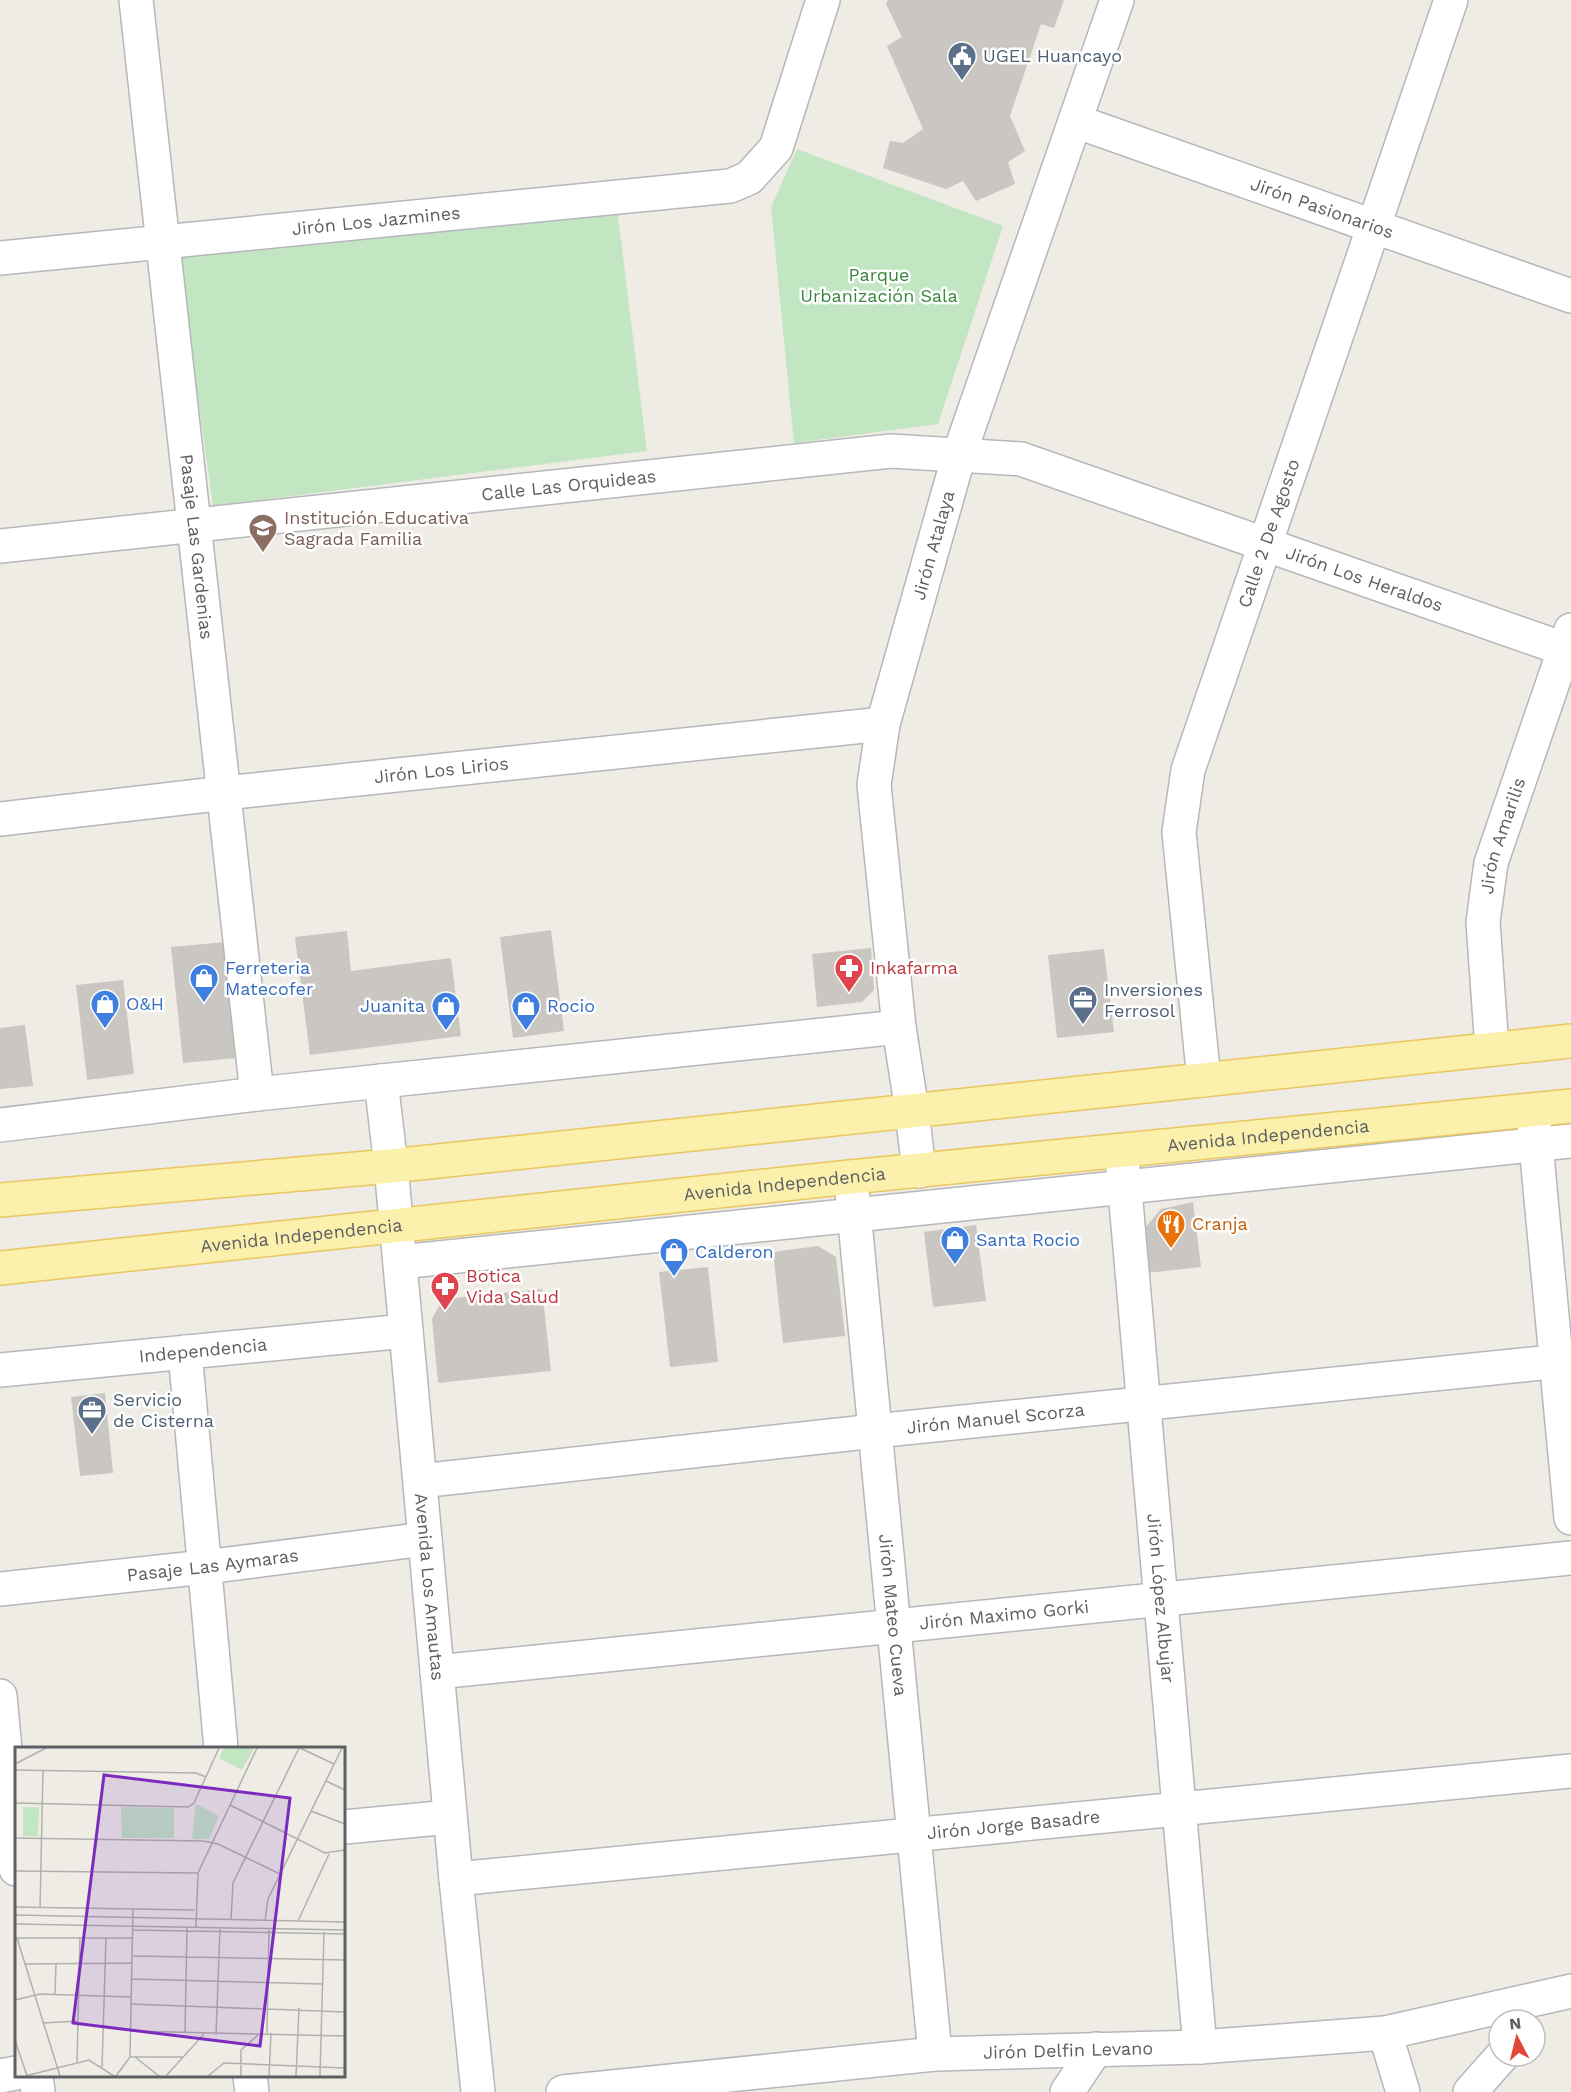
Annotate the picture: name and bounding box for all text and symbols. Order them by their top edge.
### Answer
public building icon: UGEL Huancayo [946,40,978,82]
place label: UGEL Huancayo [983,45,1122,66]
street label: Jirón Pasionarios [1248,173,1397,243]
street label: Jirón Los Jazmines [291,202,461,239]
park label: Parque Urbanización Sala [800,264,958,306]
street label: Pasaje Las Gardenias [176,453,218,640]
street label: Calle 2 De Agosto [1233,456,1303,610]
street label: Calle Las Orquideas [480,465,657,505]
street label: Jirón Atalaya [908,488,958,602]
place label: Institución Educativa Sagrada Familia [284,507,469,549]
school or university icon: Institución Educativa Sagrada Familia [247,512,279,554]
street label: Jirón Los Heraldos [1283,542,1446,616]
street label: Jirón Los Lirios [373,752,510,787]
street label: Jirón Amarilis [1476,775,1529,895]
pharmacy icon: Inkafarma [833,952,865,994]
place label: Ferreteria Matecofer [225,957,313,999]
place label: Inkafarma [870,957,958,978]
shop icon: Ferreteria Matecofer [188,962,220,1004]
place label: Inversiones Ferrosol [1104,979,1203,1021]
office icon: Inversiones Ferrosol [1067,984,1099,1026]
shop icon: O&H [89,988,121,1030]
shop icon: Juanita [430,990,462,1032]
shop icon: Rocio [510,990,542,1032]
place label: O&H [126,993,164,1014]
place label: Juanita [360,995,425,1016]
place label: Rocio [547,995,595,1016]
street label: Avenida Independencia [1166,1115,1370,1156]
street label: Avenida Independencia [682,1163,887,1205]
restaurant icon: Cranja [1155,1208,1187,1250]
place label: Cranja [1192,1213,1248,1234]
street label: Avenida Independencia [199,1214,403,1256]
shop icon: Santa Rocio [939,1224,971,1266]
place label: Santa Rocio [976,1229,1080,1250]
shop icon: Calderon [658,1236,690,1278]
place label: Calderon [695,1241,774,1262]
place label: Botica Vida Salud [466,1265,559,1307]
pharmacy icon: Botica Vida Salud [429,1270,461,1312]
street label: Independencia [138,1333,268,1367]
place label: Servicio de Cisterna [113,1389,214,1431]
office icon: Servicio de Cisterna [76,1394,108,1436]
street label: Jirón Manuel Scorza [906,1399,1086,1438]
street label: Avenida Los Amautas [411,1492,449,1681]
street label: Jirón López Albujar [1143,1513,1179,1684]
street label: Jirón Mateo Cueva [875,1533,912,1697]
street label: Pasaje Las Aymaras [126,1544,300,1585]
street label: Jirón Maximo Gorki [918,1596,1090,1633]
inset map [15,1747,345,2077]
street label: Jirón Jorge Basadre [926,1806,1101,1843]
north arrow [1487,2008,1547,2068]
text: N [1508,2013,1522,2034]
street label: Jirón Delfin Levano [983,2037,1153,2063]

